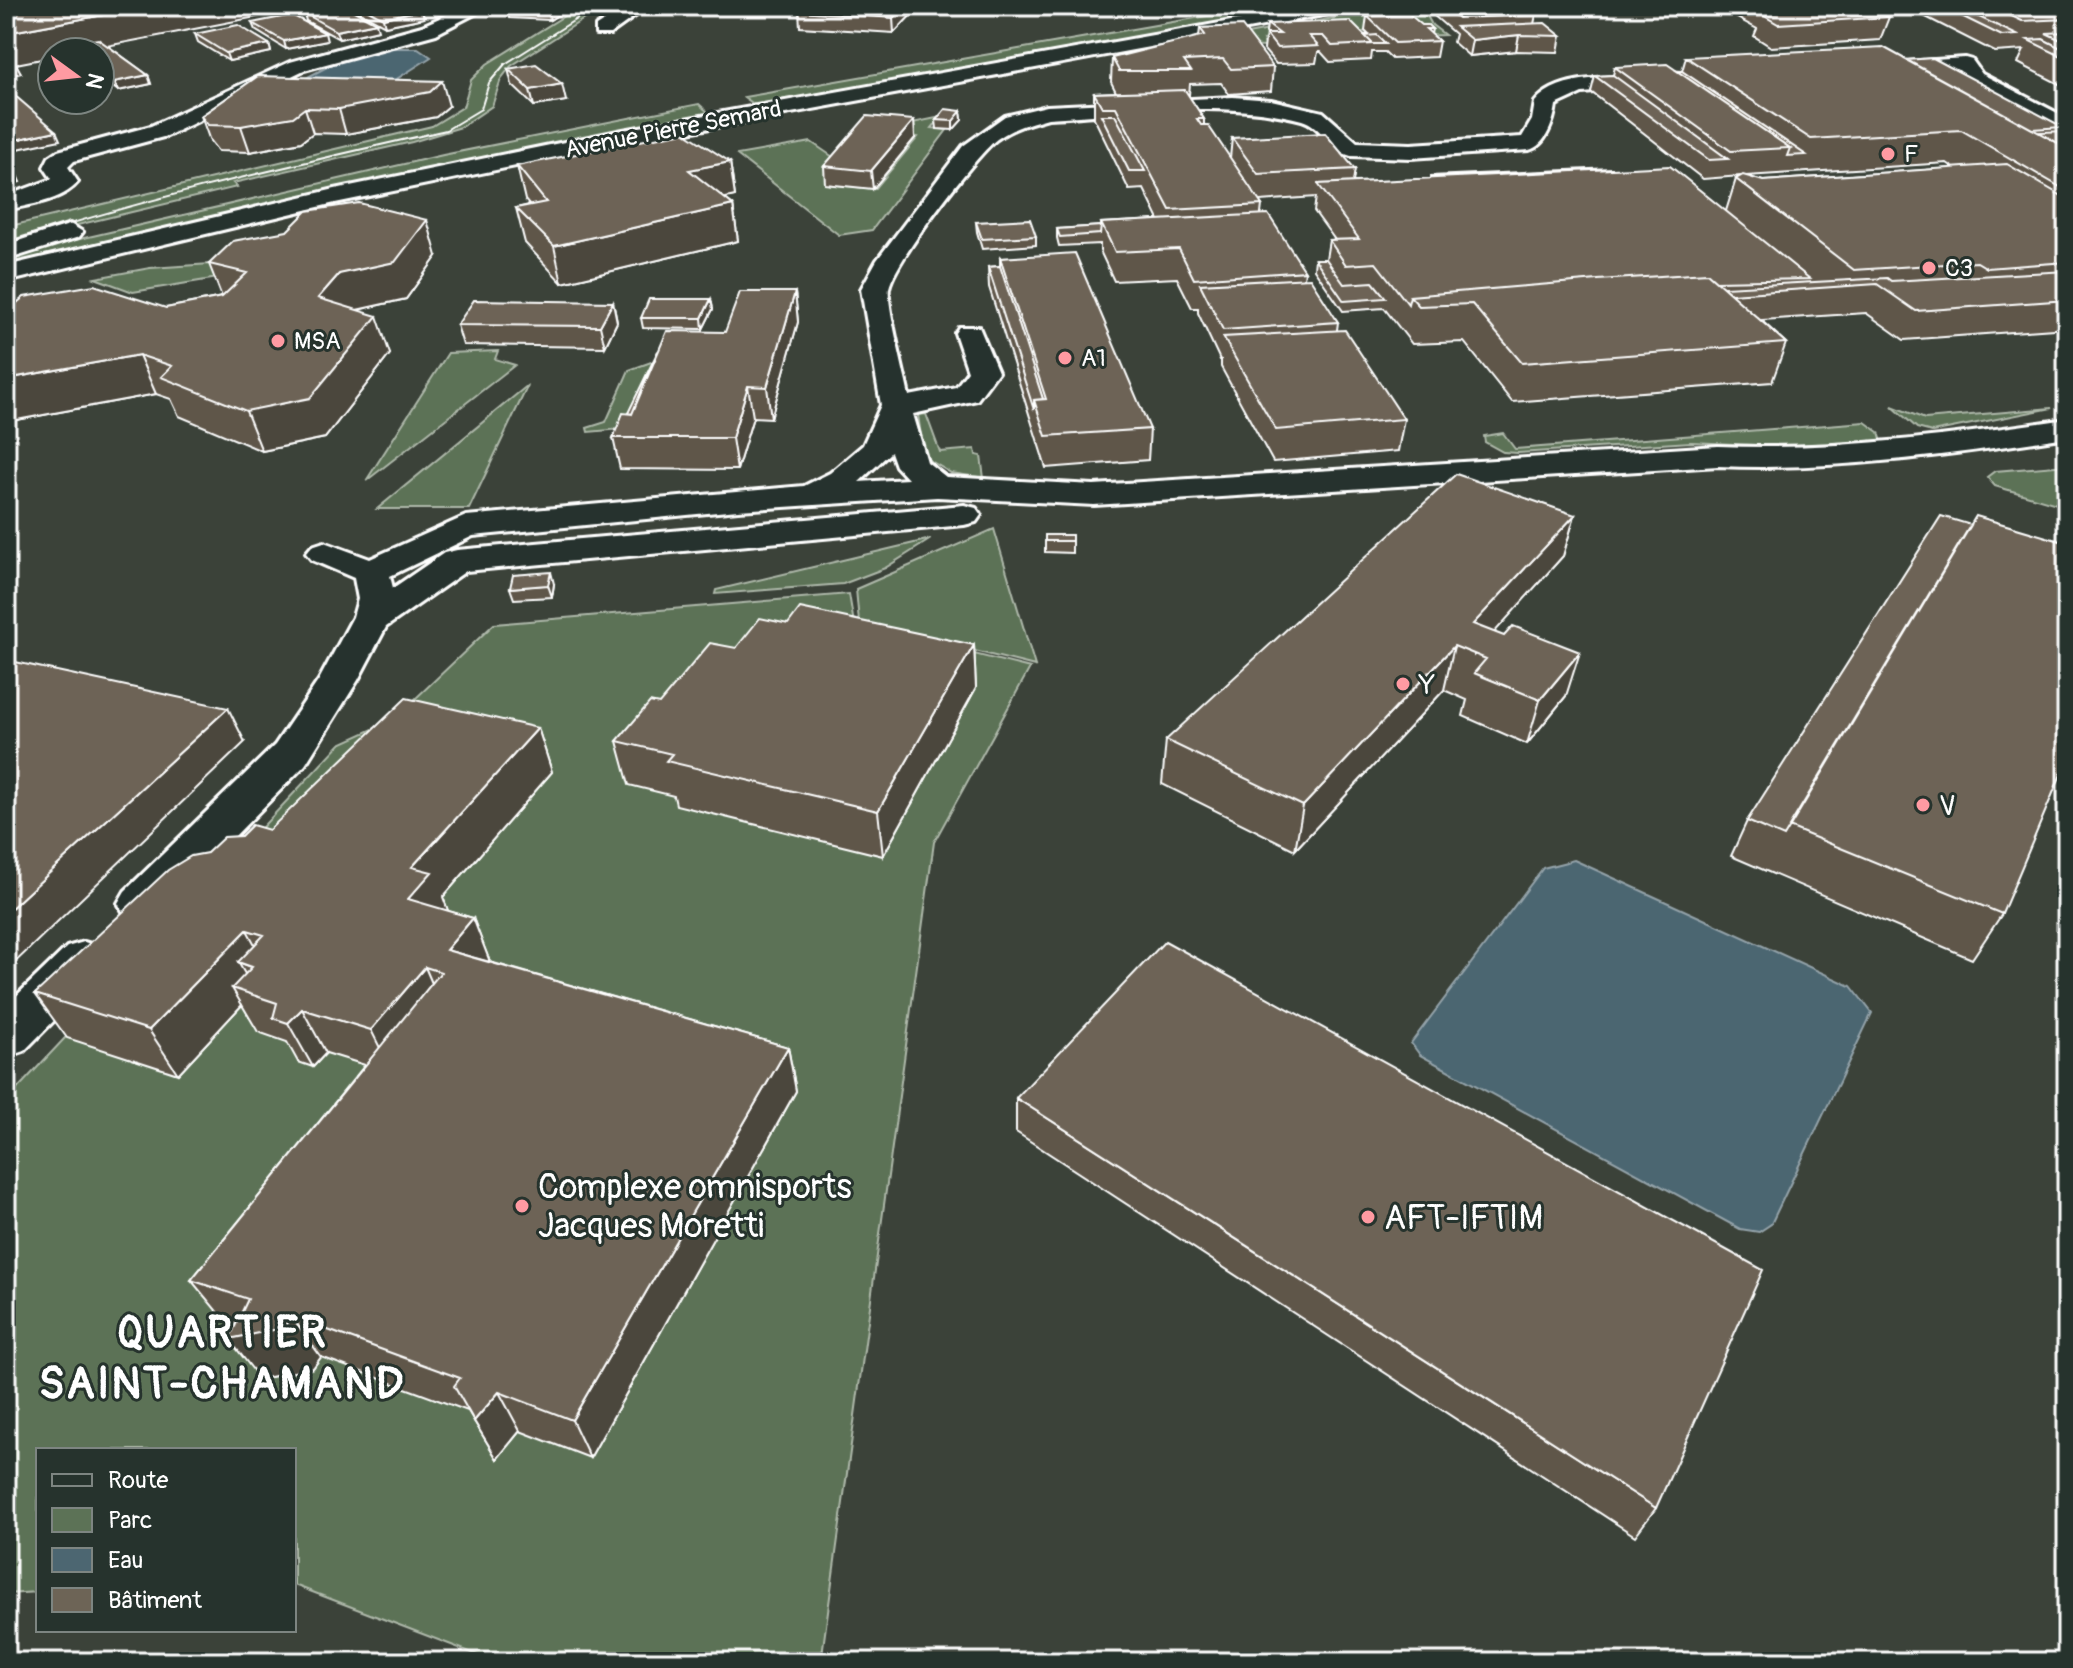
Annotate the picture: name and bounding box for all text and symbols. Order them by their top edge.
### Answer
north arrow [36,36,116,116]
text: N [79,70,110,92]
street label: Avenue Pierre Semard [562,94,784,165]
place label: F [1904,140,1918,169]
marker: F [1879,145,1897,163]
place label: C3 [1945,254,1973,283]
marker: C3 [1920,259,1938,277]
place label: MSA [294,327,341,356]
marker: MSA [269,332,287,350]
place label: A1 [1081,344,1106,373]
marker: A1 [1056,349,1074,367]
place label: Y [1418,668,1435,703]
marker: Y [1394,675,1412,693]
place label: V [1939,789,1956,824]
marker: V [1914,796,1932,814]
place label: Complexe omnisports Jacques Moretti [538,1166,852,1248]
marker: Complexe omnisports Jacques Moretti [513,1197,531,1215]
place label: AFT-IFTIM [1384,1197,1543,1240]
marker: AFT-IFTIM [1359,1208,1377,1226]
district label: QUARTIER SAINT-CHAMAND [39,1306,405,1412]
legend [36,1448,296,1632]
text: Route [108,1466,169,1495]
text: Parc [108,1506,152,1535]
text: Eau [108,1546,143,1575]
text: Bâtiment [108,1586,202,1615]

